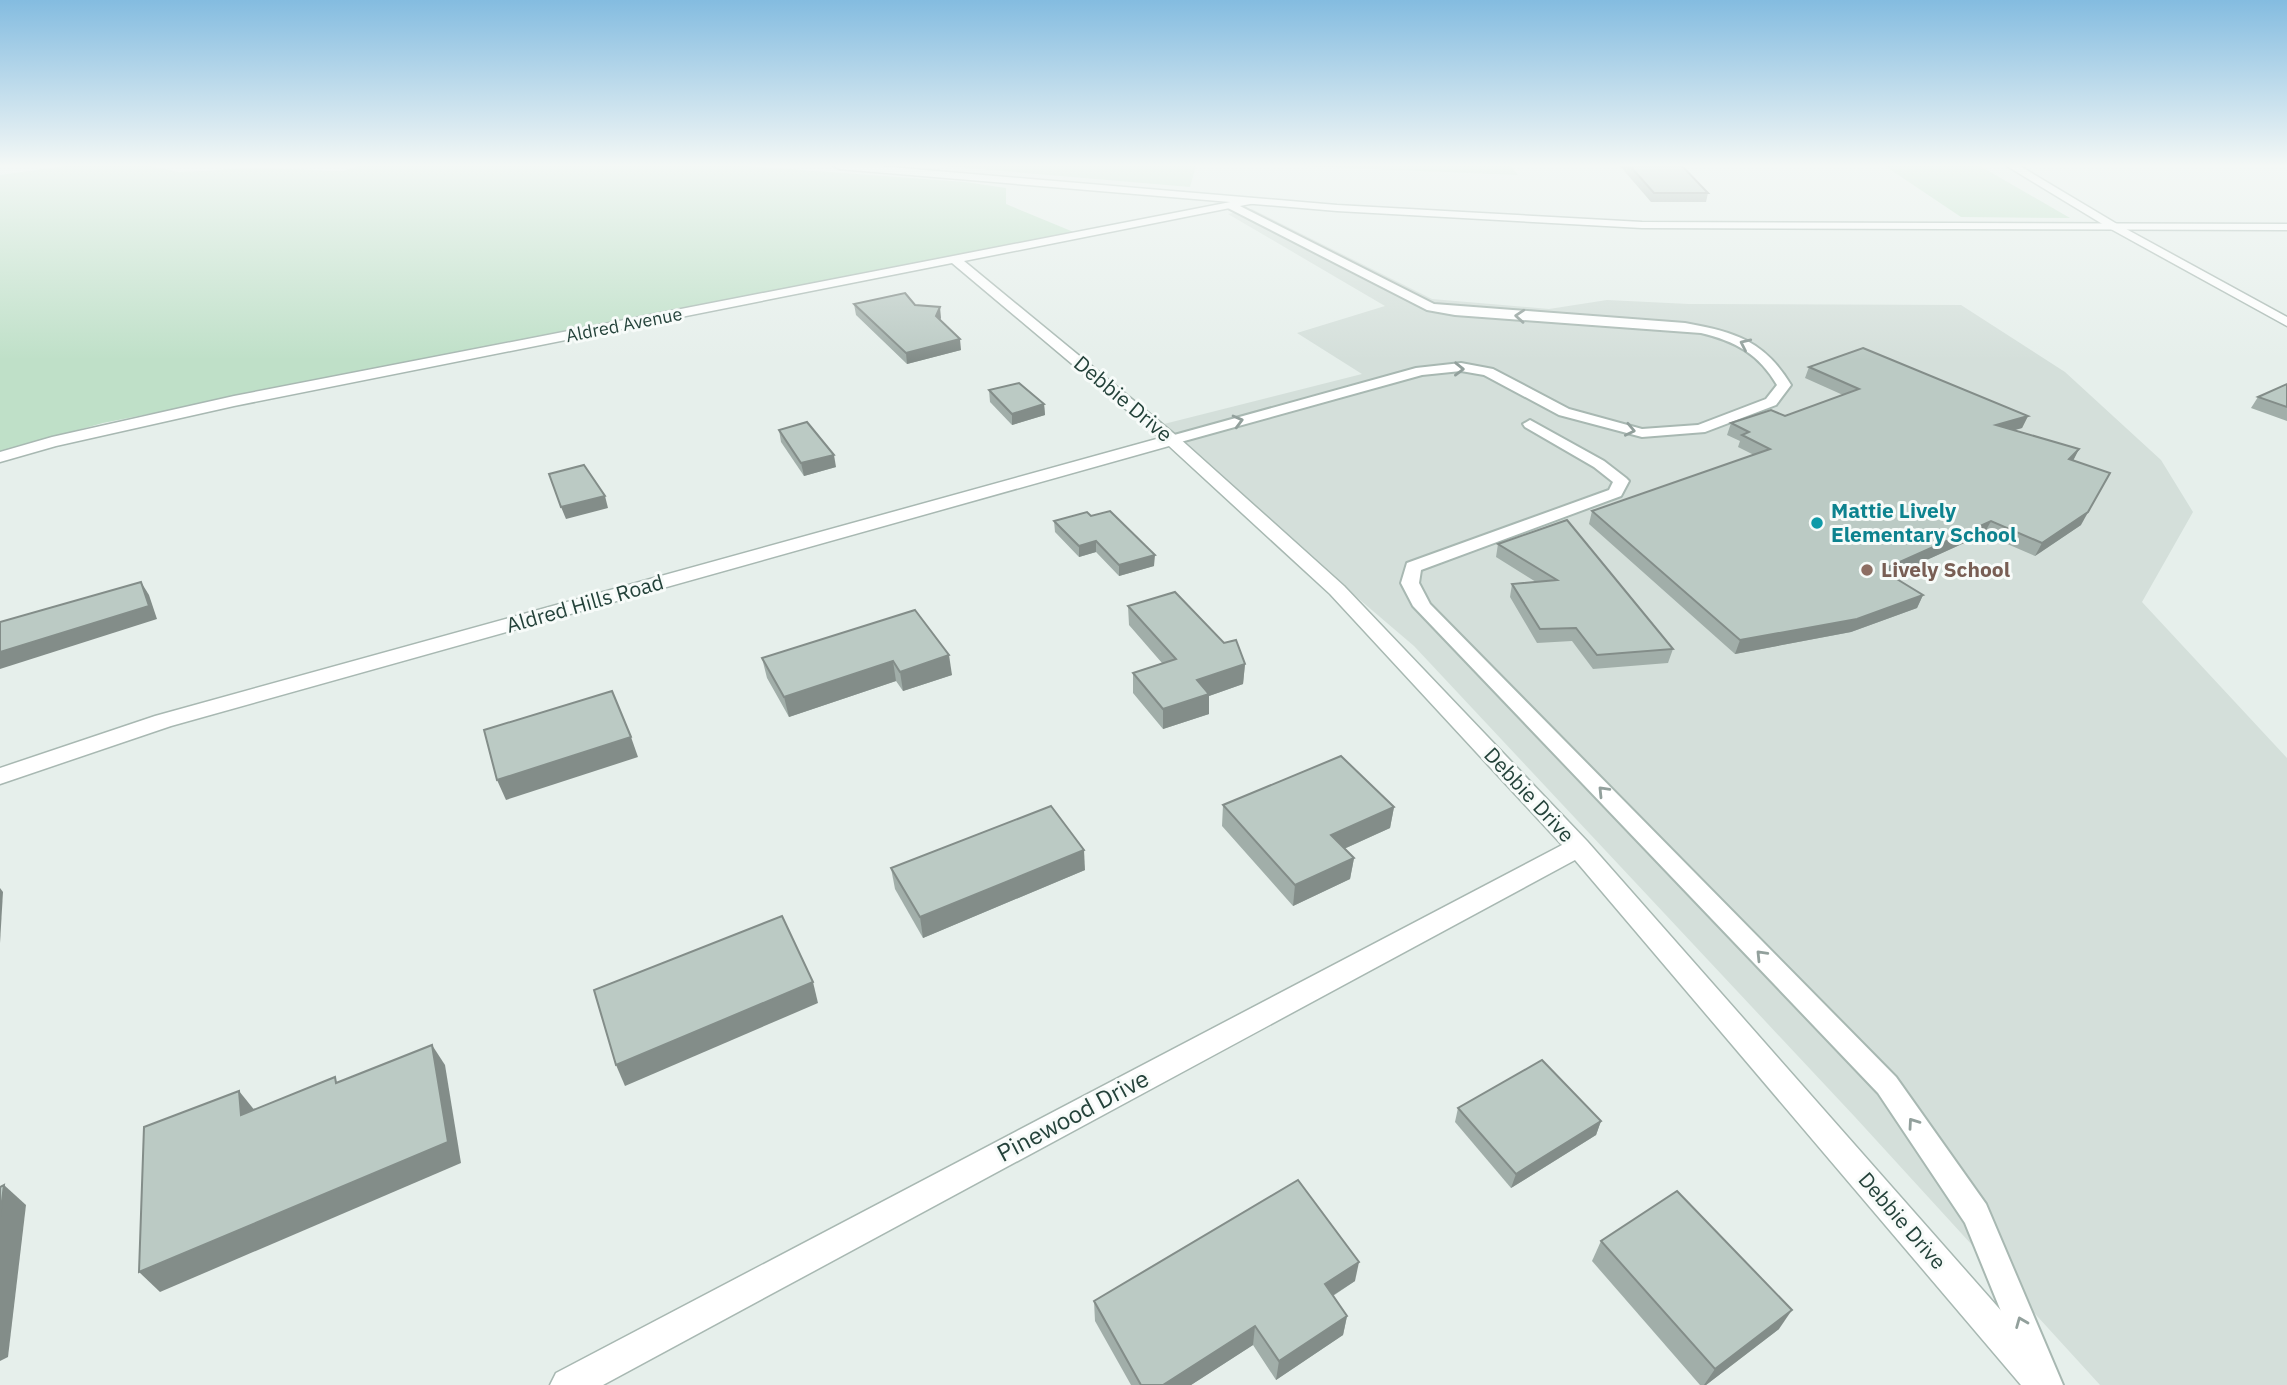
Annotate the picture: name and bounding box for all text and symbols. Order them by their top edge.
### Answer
street label: Aldred Avenue [564,302,684,347]
one-way arrow [1515,308,1526,323]
one-way arrow [1740,338,1752,352]
street label: Debbie Drive [1069,349,1179,448]
one-way arrow [1454,361,1464,377]
one-way arrow [1232,415,1244,430]
one-way arrow [1624,422,1636,437]
place label: Mattie Lively Elementary School [1831,496,2016,548]
marker: Mattie Lively Elementary School [1809,515,1825,531]
place label: Lively School [1881,555,2010,583]
marker: Lively School [1859,562,1875,578]
street label: Aldred Hills Road [503,567,667,639]
street label: Debbie Drive [1478,741,1581,848]
one-way arrow [1598,786,1611,799]
one-way arrow [1756,950,1769,963]
street label: Pinewood Drive [991,1062,1154,1169]
one-way arrow [1909,1118,1921,1131]
street label: Debbie Drive [1853,1166,1953,1275]
one-way arrow [2015,1317,2029,1329]

